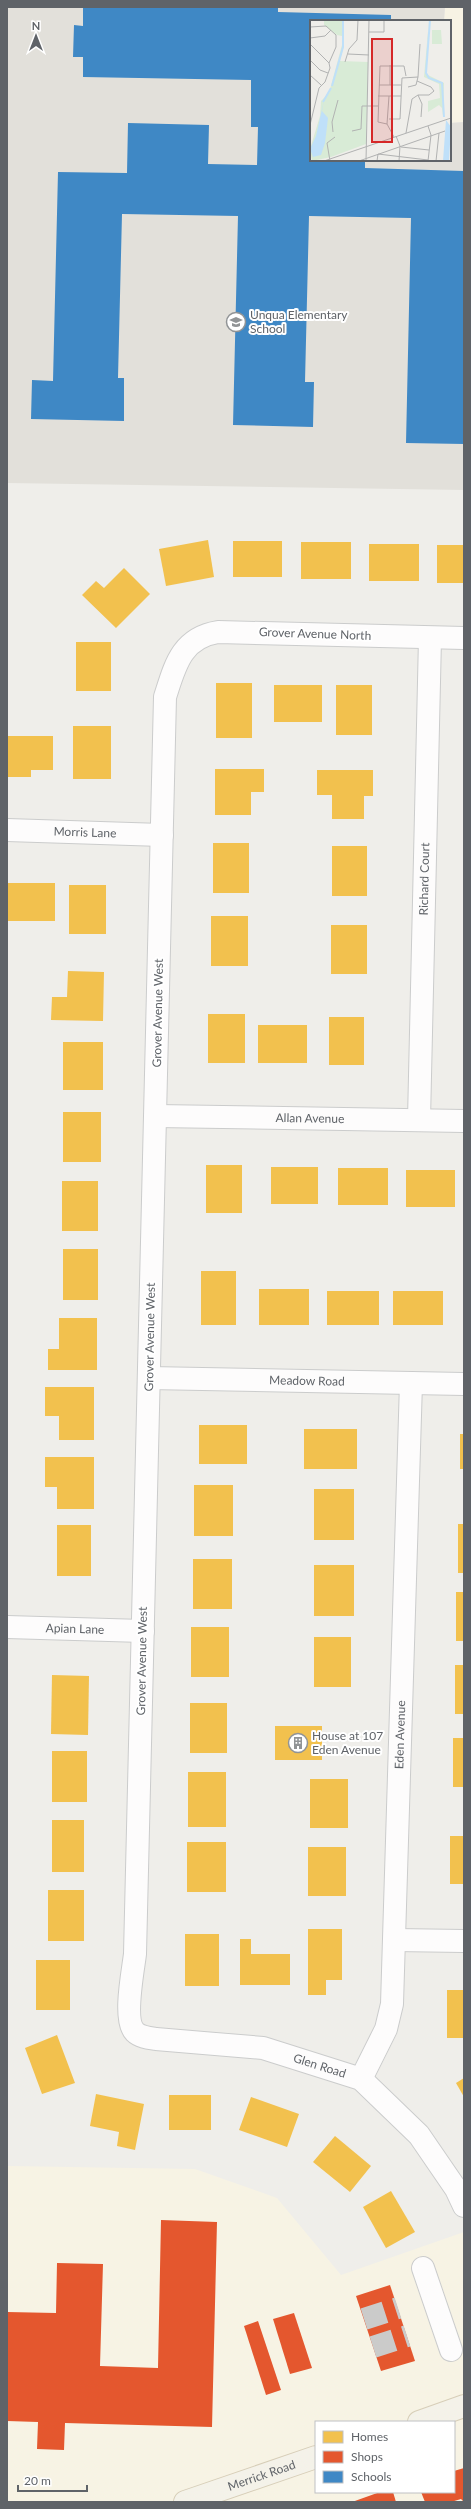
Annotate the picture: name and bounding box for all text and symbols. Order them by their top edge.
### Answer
north arrow [16,16,56,56]
text: N [32,19,40,32]
inset map [310,20,451,161]
place label: Unqua Elementary School [250,307,348,336]
school or university icon: Unqua Elementary School [225,311,247,333]
street label: Grover Avenue North [259,624,372,643]
street label: Morris Lane [53,824,117,841]
street label: Richard Court [416,842,432,916]
street label: Grover Avenue West [149,958,166,1068]
street label: Allan Avenue [275,1110,345,1126]
street label: Grover Avenue West [141,1282,158,1392]
street label: Meadow Road [269,1372,345,1389]
street label: Grover Avenue West [133,1606,150,1716]
street label: Apian Lane [45,1620,105,1637]
street label: Eden Avenue [391,1700,408,1769]
place label: House at 107 Eden Avenue [312,1728,383,1757]
building icon: House at 107 Eden Avenue [287,1732,309,1754]
street label: Glen Road [292,2050,348,2081]
legend [315,2421,455,2493]
text: Homes [351,2429,388,2444]
text: Shops [351,2449,383,2464]
street label: Merrick Road [226,2457,297,2494]
scale bar [18,2467,87,2493]
text: Schools [351,2469,392,2484]
text: 20 m [24,2473,51,2488]

